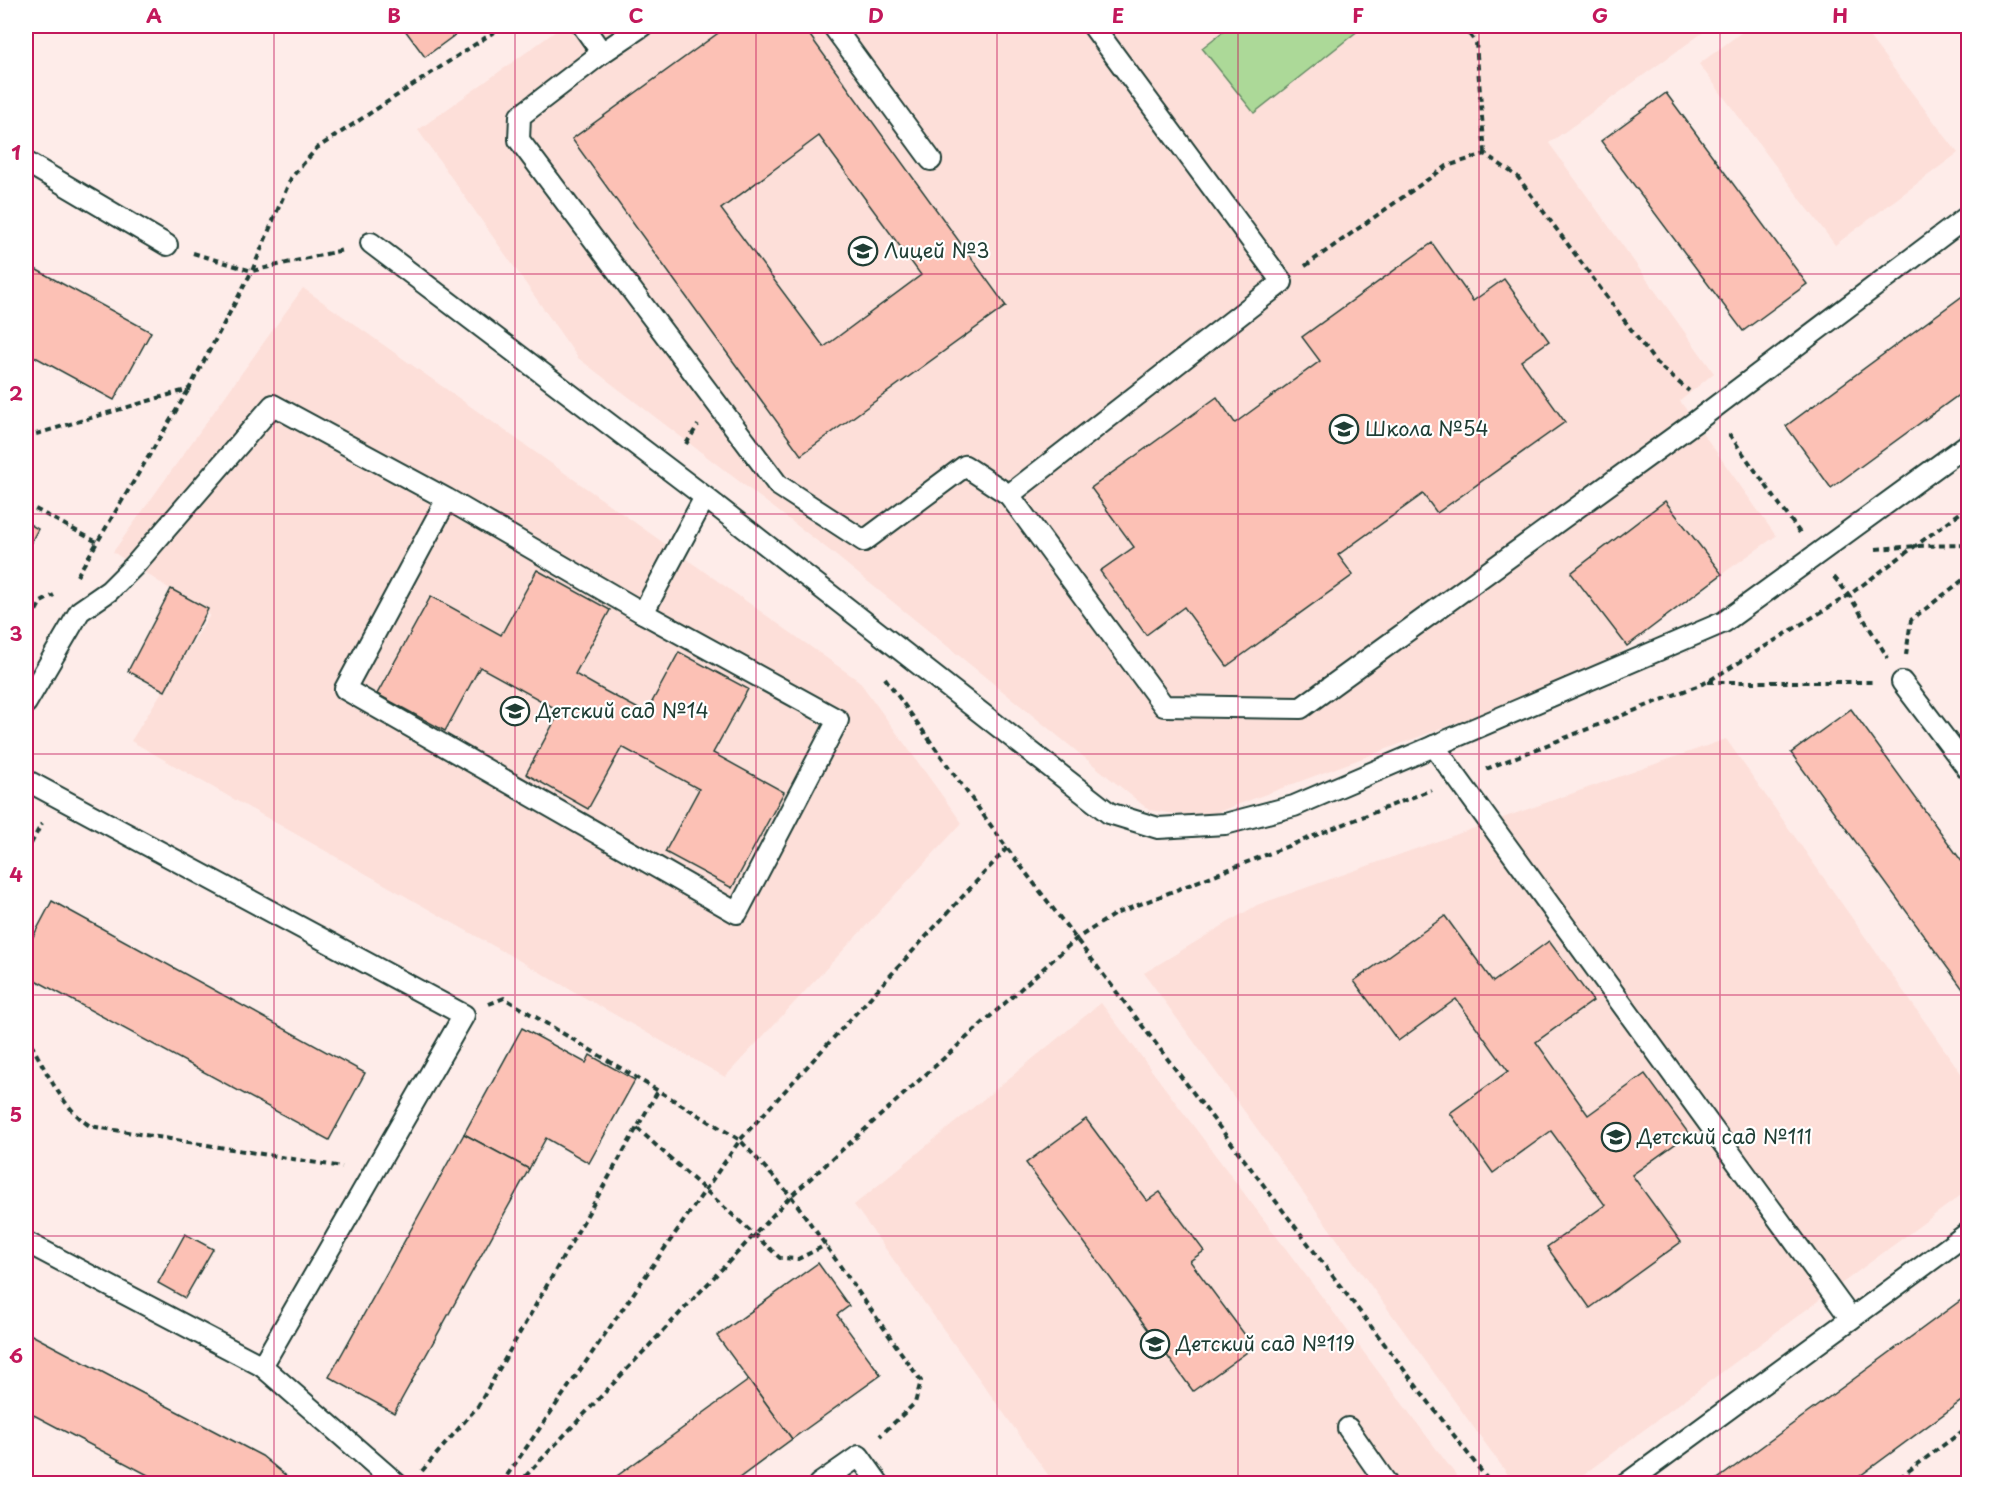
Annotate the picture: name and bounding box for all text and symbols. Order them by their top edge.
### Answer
text: A [146,0,162,30]
text: B [387,0,401,30]
text: C [628,0,644,30]
text: D [868,0,884,30]
text: E [1112,0,1124,30]
text: F [1352,0,1364,30]
text: G [1592,0,1608,30]
text: H [1832,0,1848,30]
text: 1 [11,137,21,167]
school or university icon: Лицей №3 [847,235,879,267]
place label: Лицей №3 [884,235,990,265]
text: 2 [9,378,23,408]
school or university icon: Школа №54 [1328,413,1360,445]
place label: Школа №54 [1365,413,1489,443]
text: 3 [9,618,23,648]
school or university icon: Детский сад №14 [499,695,531,727]
place label: Детский сад №14 [535,695,709,725]
text: 4 [9,859,23,889]
text: 5 [10,1099,22,1129]
school or university icon: Детский сад №111 [1600,1121,1632,1153]
place label: Детский сад №111 [1636,1121,1812,1151]
school or university icon: Детский сад №119 [1139,1328,1171,1360]
place label: Детский сад №119 [1175,1328,1355,1358]
text: 6 [9,1340,23,1370]

